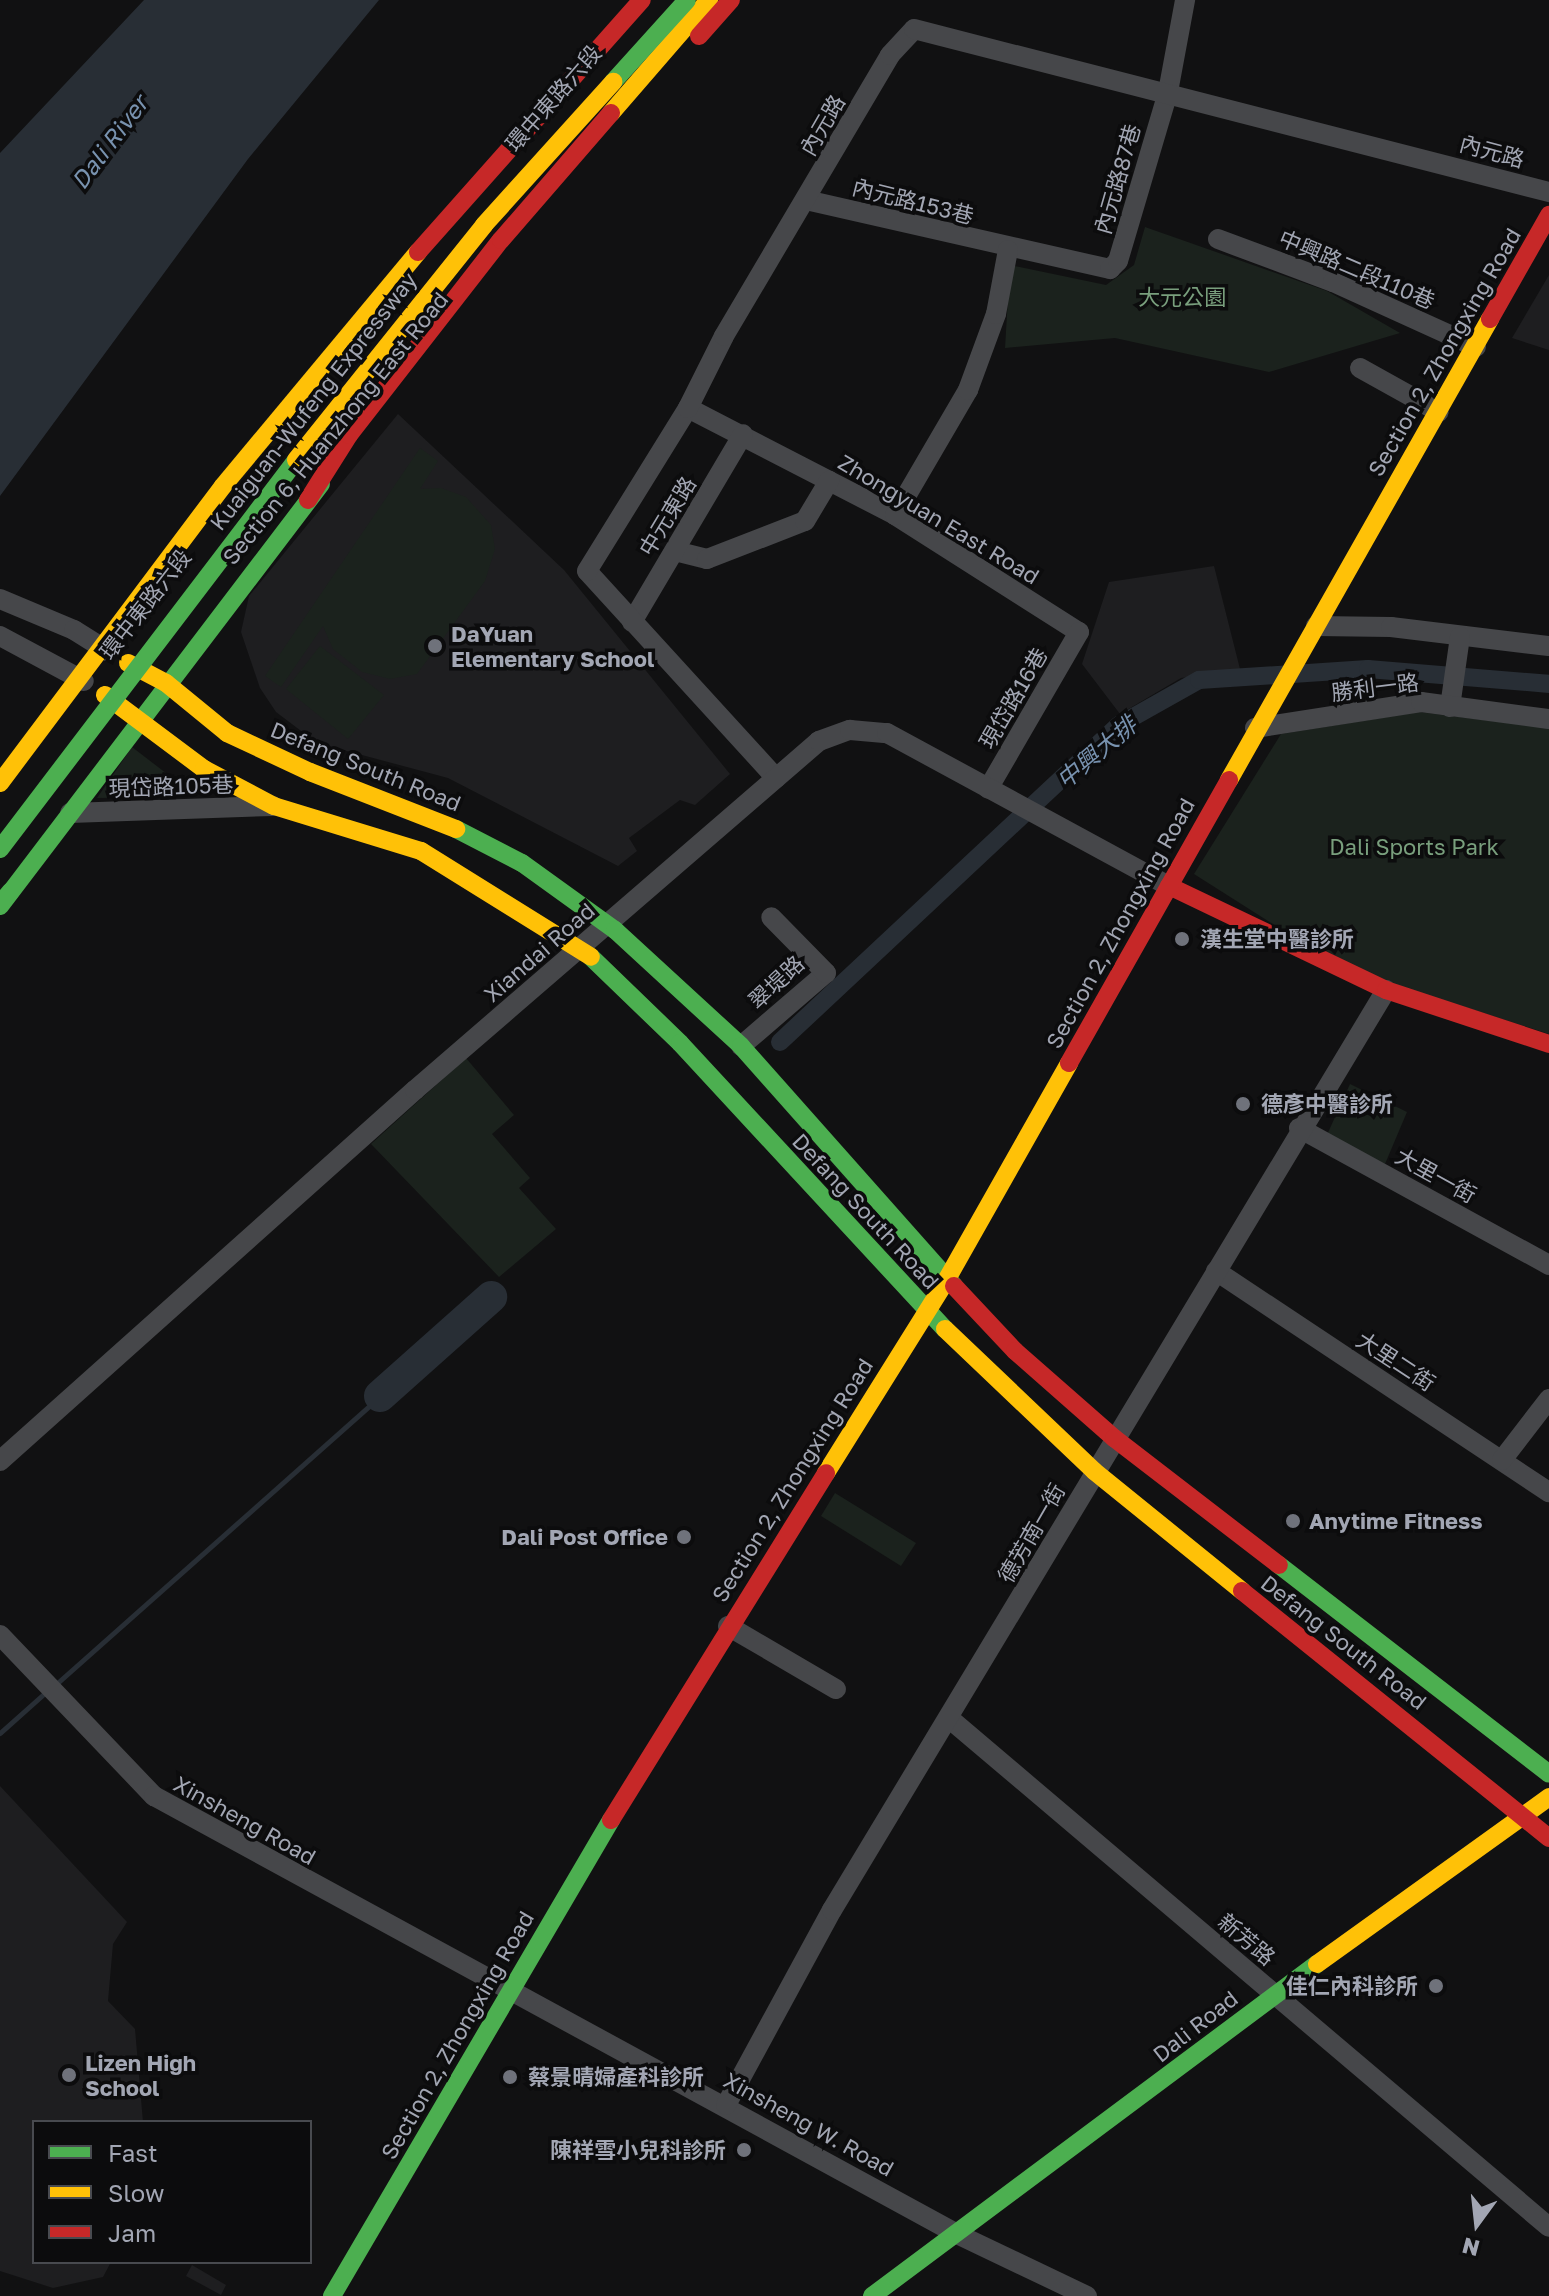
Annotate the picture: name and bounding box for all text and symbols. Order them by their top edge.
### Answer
street label: 環中東路六段 [500,40,606,156]
water label: Dali River [65,90,153,194]
street label: 內元路 [794,90,850,160]
street label: 內元路87巷 [1089,121,1145,237]
street label: 內元路 [1457,130,1527,172]
street label: 內元路153巷 [850,173,976,229]
street label: Section 2, Zhongxing Road [1362,223,1526,481]
street label: 中興路二段110巷 [1275,224,1439,314]
street label: Kuaiguan-Wufeng Expressway [204,267,422,535]
park label: 大元公園 [1138,284,1226,310]
street label: Section 6, Huanzhong East Road [217,286,453,570]
street label: Zhongyuan East Road [834,449,1044,589]
street label: 中元東路 [633,471,701,561]
street label: 環中東路六段 [94,544,196,664]
place label: DaYuan Elementary School [451,620,654,672]
marker: DaYuan Elementary School [426,637,444,655]
street label: 現岱路16巷 [974,643,1052,753]
street label: 勝利一路 [1330,669,1420,705]
water label: 中興大排 [1050,710,1142,794]
street label: Defang South Road [267,716,465,816]
street label: 現岱路105巷 [108,771,234,801]
street label: Section 2, Zhongxing Road [1040,793,1200,1053]
park label: Dali Sports Park [1329,834,1499,860]
street label: Xiandai Road [478,897,600,1007]
place label: 漢生堂中醫診所 [1200,926,1354,952]
marker: 漢生堂中醫診所 [1171,928,1193,950]
street label: 翠堤路 [743,950,809,1014]
place label: 德彥中醫診所 [1261,1091,1393,1117]
marker: 德彥中醫診所 [1232,1093,1254,1115]
street label: Defang South Road [787,1128,945,1294]
street label: 大里一街 [1391,1142,1481,1208]
street label: 大里二街 [1352,1326,1440,1396]
street label: Section 2, Zhongxing Road [706,1353,878,1607]
street label: 德芳南一街 [992,1479,1070,1587]
place label: Anytime Fitness [1309,1508,1483,1534]
marker: Anytime Fitness [1284,1512,1302,1530]
place label: Dali Post Office [501,1524,668,1550]
marker: Dali Post Office [675,1528,693,1546]
street label: Defang South Road [1256,1569,1432,1715]
street label: Xinsheng Road [169,1770,321,1870]
street label: Section 2, Zhongxing Road [375,1906,539,2164]
street label: 新芳路 [1213,1908,1281,1970]
place label: 佳仁內科診所 [1286,1973,1418,1999]
marker: 佳仁內科診所 [1425,1975,1447,1997]
street label: Dali Road [1147,1985,1243,2067]
place label: Lizen High School [85,2049,196,2100]
place label: 蔡景晴婦產科診所 [528,2064,704,2090]
marker: Lizen High School [60,2066,78,2084]
marker: 蔡景晴婦產科診所 [499,2066,521,2088]
street label: Xinsheng W. Road [719,2066,899,2182]
legend [32,2120,312,2264]
place label: 陳祥雪小兒科診所 [550,2137,726,2163]
text: Fast [108,2138,158,2167]
marker: 陳祥雪小兒科診所 [733,2139,755,2161]
text: Slow [108,2178,164,2207]
north arrow [1437,2184,1517,2264]
text: Jam [108,2218,156,2247]
text: N [1459,2232,1482,2263]

